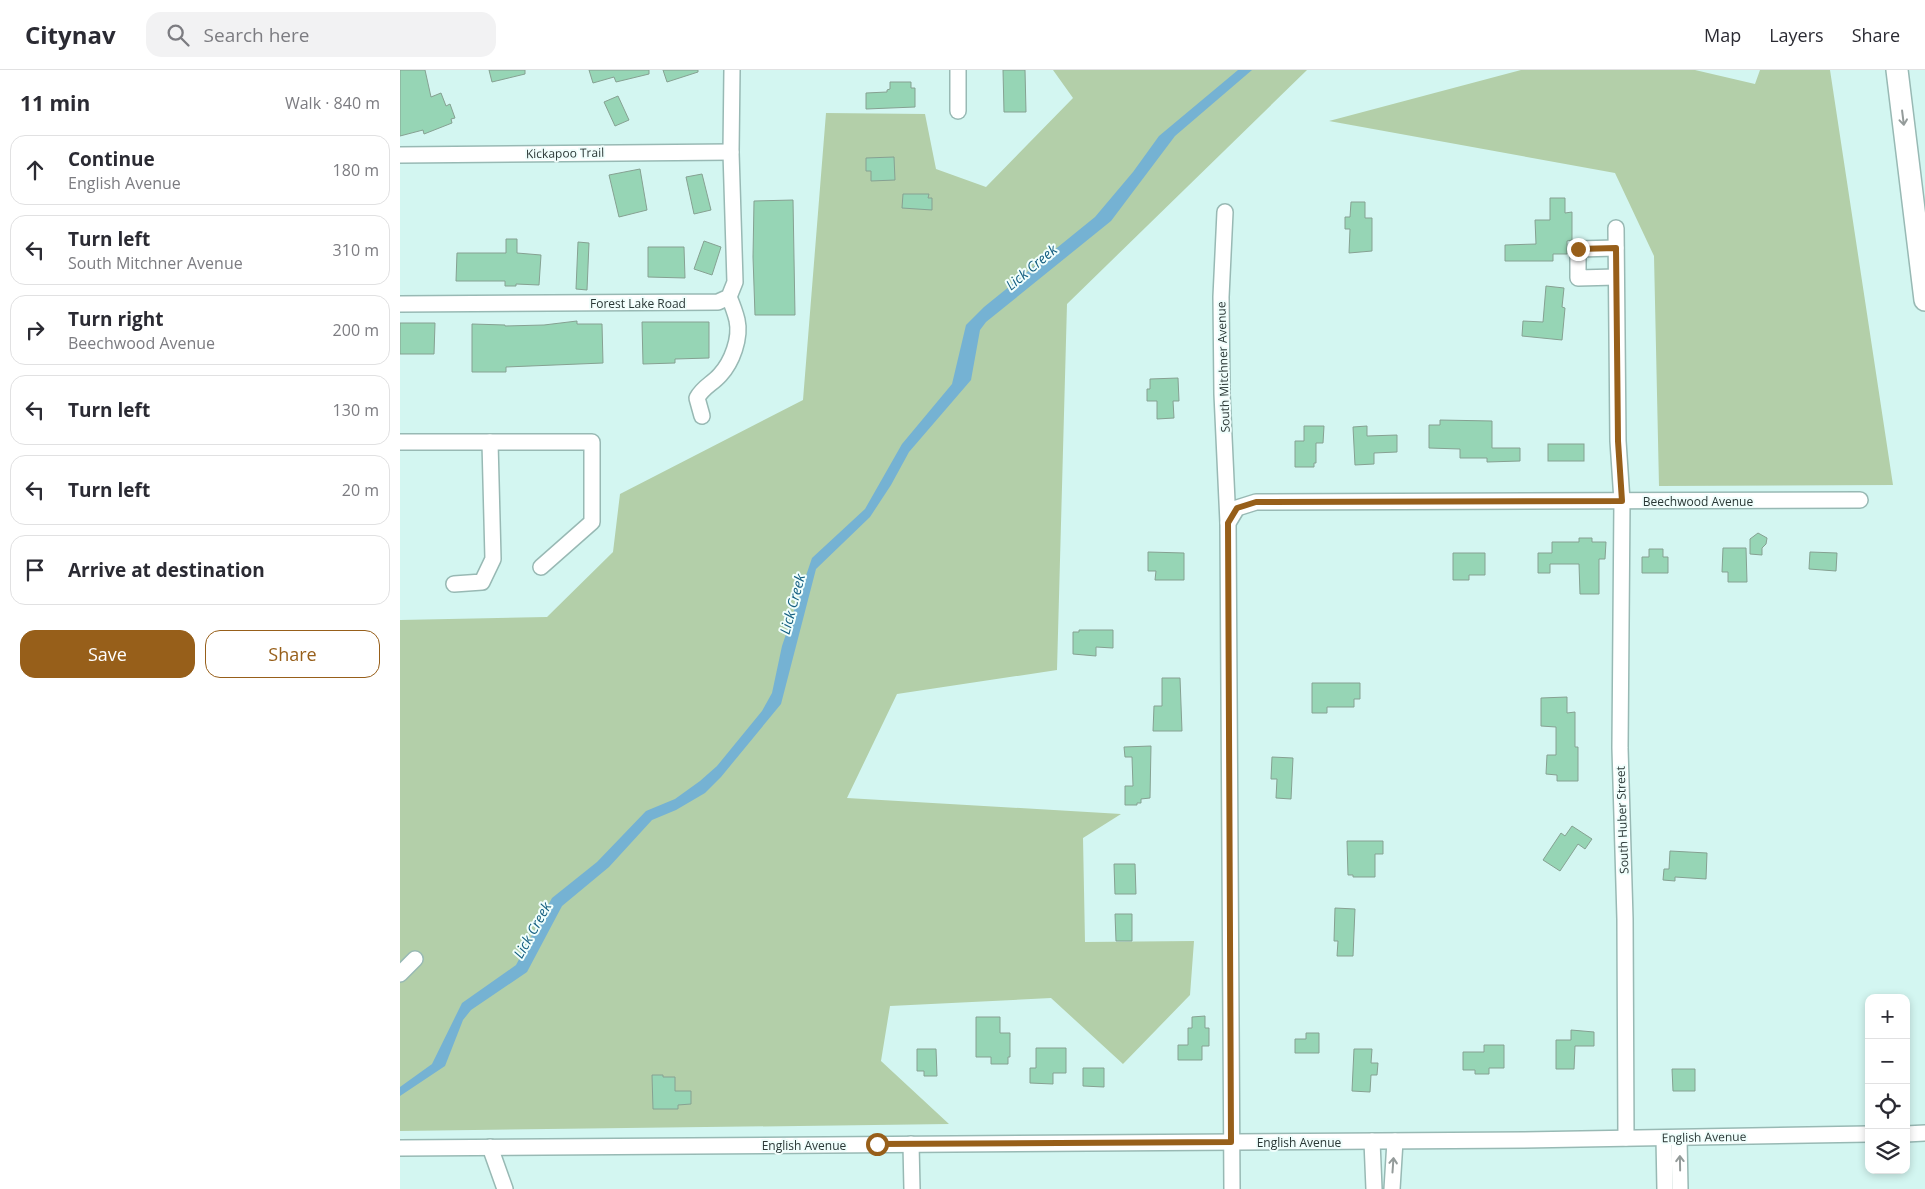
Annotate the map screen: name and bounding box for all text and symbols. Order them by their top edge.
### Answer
search box [146,12,496,57]
text: Citynav [25,18,116,51]
icon: search [164,21,192,49]
text: Search here [204,22,309,48]
text: Map [1704,23,1741,47]
text: Layers [1769,23,1824,47]
text: Share [1852,23,1900,47]
text: 11 min [20,89,90,117]
text: Walk · 840 m [285,92,380,114]
one-way arrow [1898,110,1908,126]
street label: Kickapoo Trail [526,144,604,162]
text: Continue [68,146,155,172]
icon: ahead [21,156,49,184]
text: 180 m [333,159,379,181]
text: English Avenue [68,172,181,194]
text: Turn left [68,226,150,252]
icon: left [21,236,49,264]
route end [1567,238,1590,261]
text: 310 m [333,239,379,261]
water label: Lick Creek [1001,239,1062,294]
text: South Mitchner Avenue [68,252,243,274]
street label: Forest Lake Road [590,295,686,312]
street label: South Mitchner Avenue [1212,301,1234,433]
text: Turn right [68,306,163,332]
icon: right [21,316,49,344]
text: 200 m [333,319,379,341]
text: Beechwood Avenue [68,332,215,354]
icon: left [21,396,49,424]
text: Turn left [68,397,150,423]
text: 130 m [333,399,379,421]
icon: left [21,476,49,504]
text: Turn left [68,477,150,503]
text: 20 m [342,479,379,501]
street label: Beechwood Avenue [1643,493,1753,510]
icon: arrive [21,556,49,584]
text: Arrive at destination [68,557,265,583]
water label: Lick Creek [775,571,809,636]
button: Save [20,630,195,678]
button: Share [205,630,380,678]
street label: South Huber Street [1612,766,1632,874]
water label: Lick Creek [509,897,556,962]
map controls [1865,994,1910,1174]
button: + [1865,994,1910,1039]
button: − [1865,1039,1910,1084]
button: locate [1865,1084,1910,1129]
street label: English Avenue [1662,1128,1747,1146]
button: layers [1865,1129,1910,1174]
route start [866,1133,889,1156]
street label: English Avenue [1257,1134,1342,1151]
street label: English Avenue [762,1137,847,1154]
one-way arrow [1675,1156,1685,1172]
one-way arrow [1389,1157,1398,1173]

